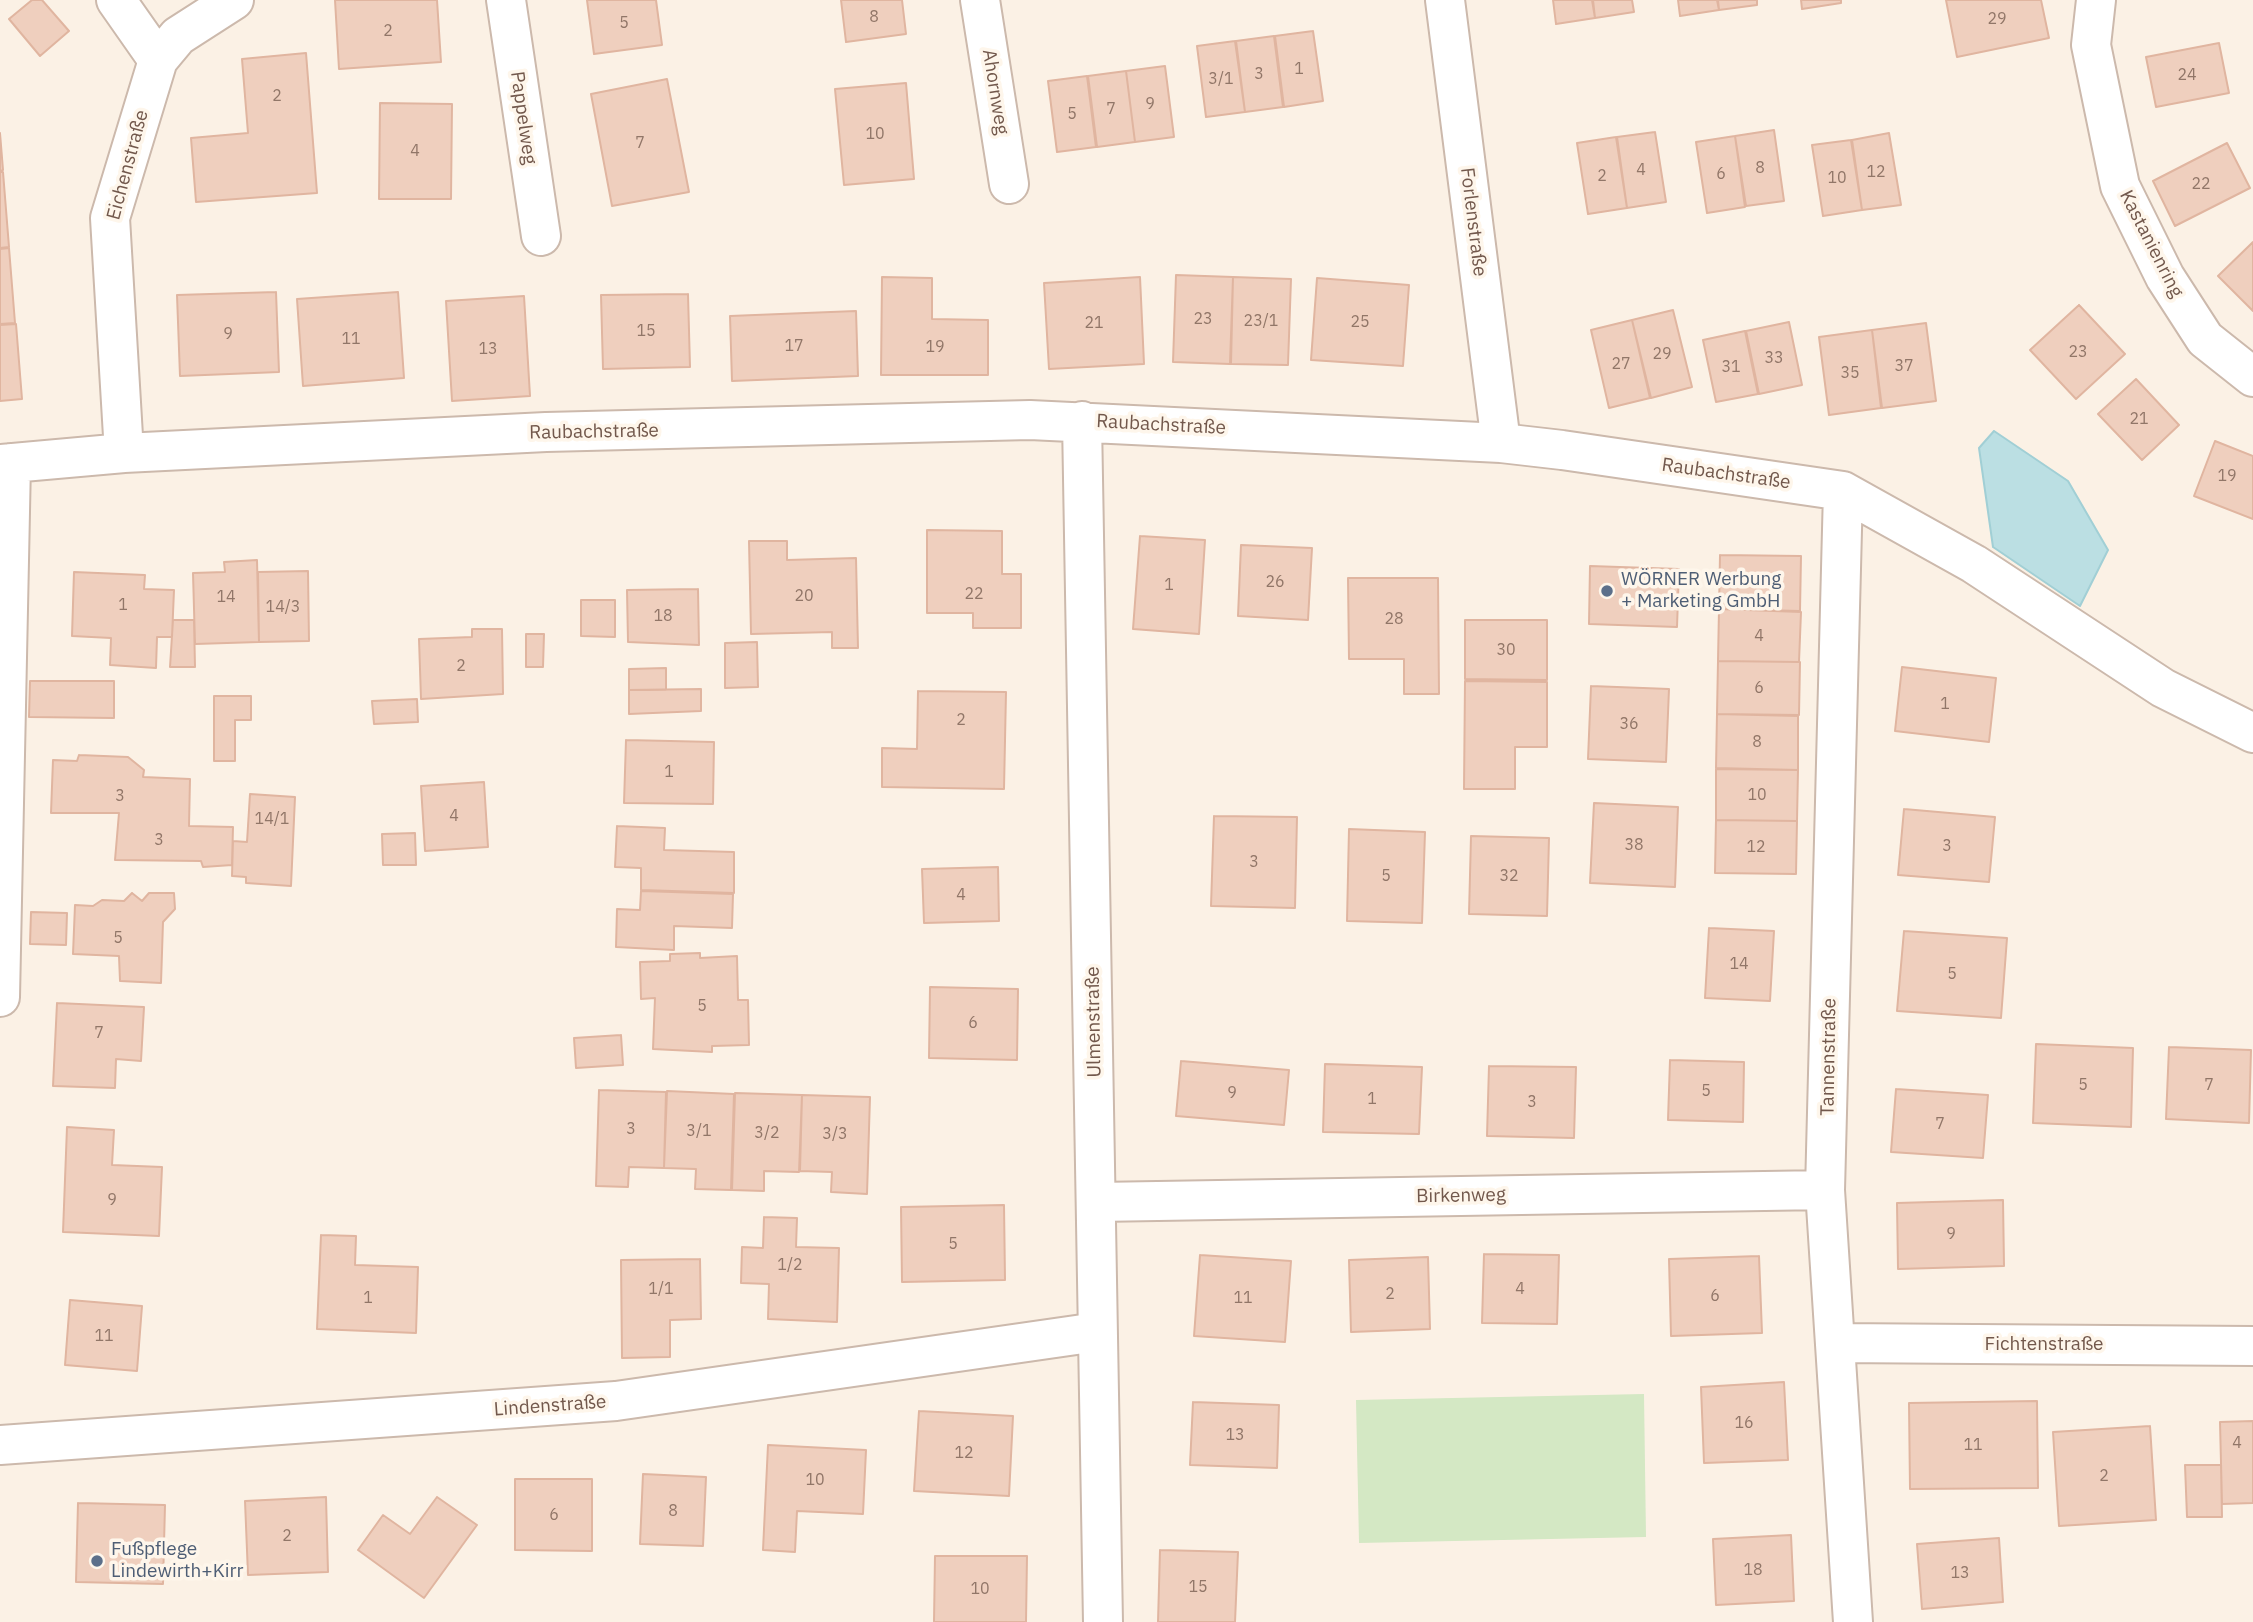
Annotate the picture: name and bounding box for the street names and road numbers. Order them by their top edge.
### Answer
street label: Ahornweg [977,48,1013,136]
street label: Pappelweg [505,70,541,166]
street label: Eichenstraße [102,108,154,222]
street label: Forlenstraße [1455,166,1491,278]
street label: Kastanienring [2114,187,2188,301]
street label: Raubachstraße [1096,410,1226,440]
street label: Raubachstraße [529,419,659,445]
street label: Raubachstraße [1660,454,1792,494]
street label: Ulmenstraße [1082,966,1106,1078]
street label: Tannenstraße [1817,998,1841,1116]
street label: Birkenweg [1416,1184,1506,1208]
street label: Fichtenstraße [1985,1334,2103,1356]
street label: Lindenstraße [493,1391,607,1421]

